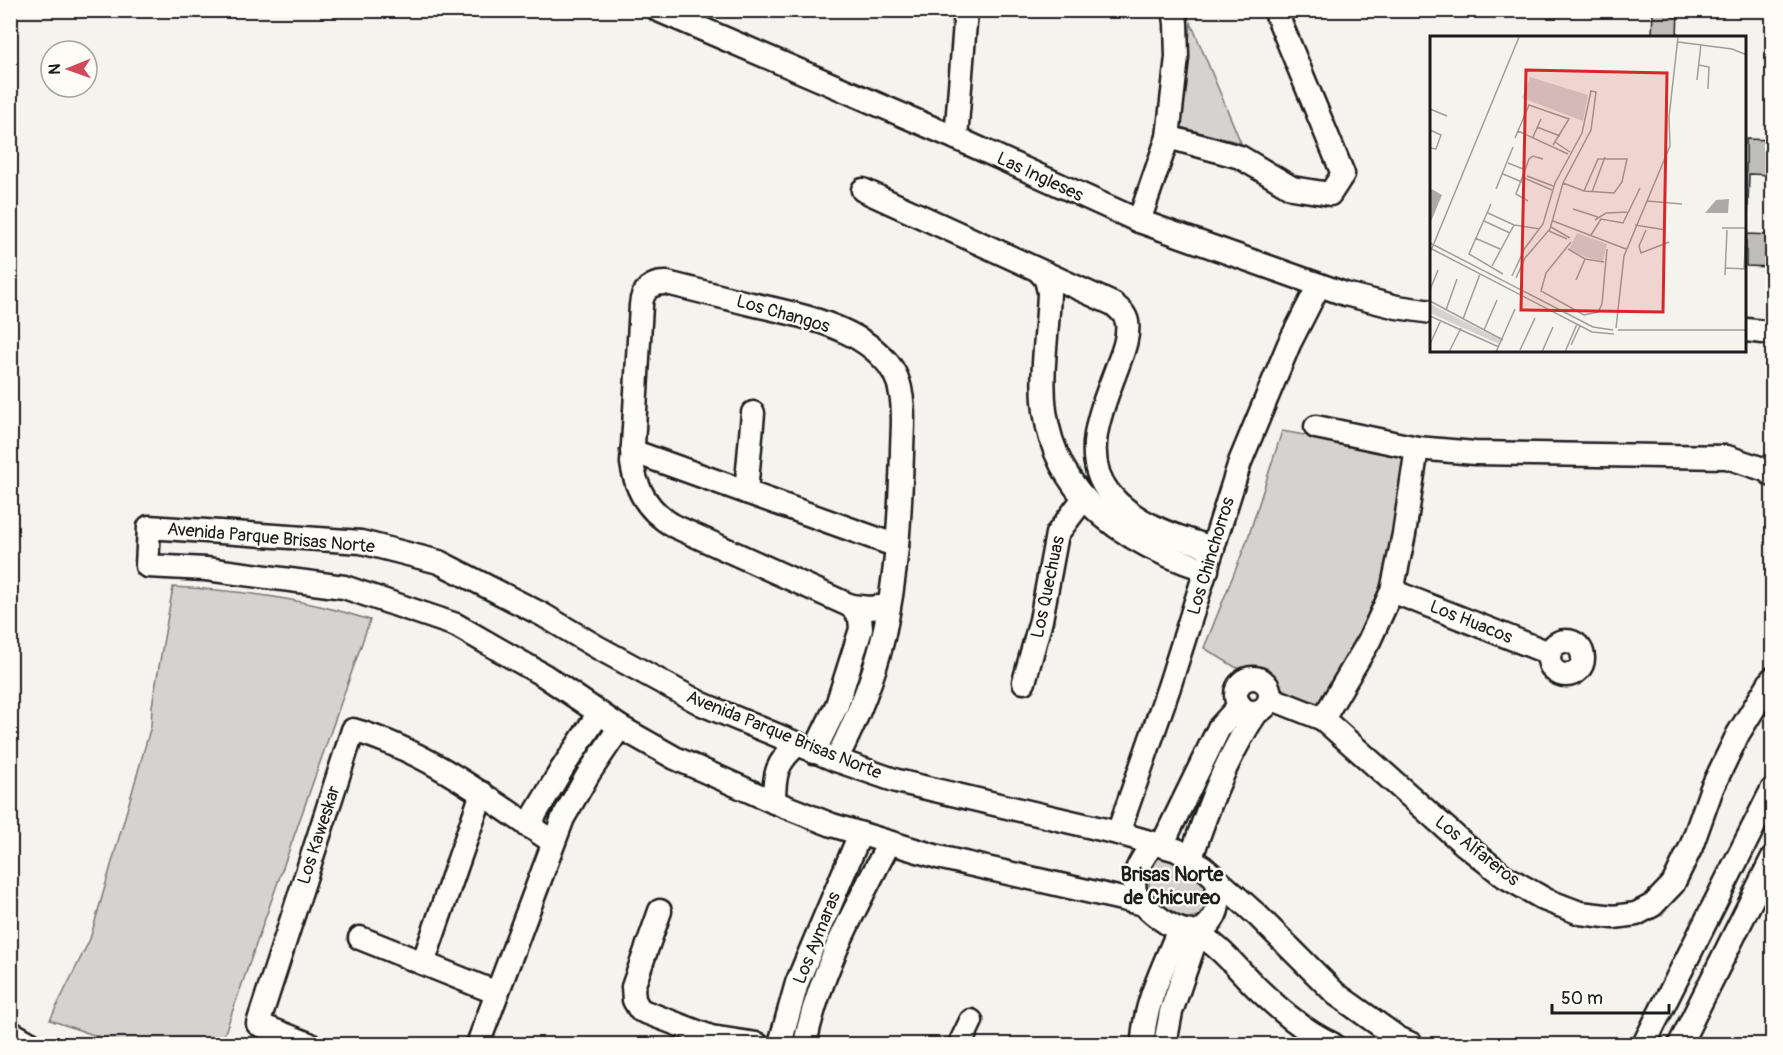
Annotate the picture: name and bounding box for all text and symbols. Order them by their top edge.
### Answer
inset map [1430,36,1747,352]
north arrow [39,39,99,99]
text: N [45,63,65,75]
street label: Las Ingleses [993,147,1087,207]
street label: Los Changos [734,290,832,338]
street label: Los Chinchorros [1182,494,1240,618]
street label: Avenida Parque Brisas Norte [166,517,376,559]
street label: Los Quechuas [1026,534,1070,640]
street label: Los Huacos [1426,595,1516,649]
street label: Avenida Parque Brisas Norte [683,685,885,785]
street label: Los Kaweskar [292,782,346,887]
street label: Los Alfareros [1430,811,1524,891]
district label: Brisas Norte de Chicureo [1121,862,1225,910]
street label: Los Aymaras [788,888,846,988]
scale bar [1552,977,1669,1015]
text: 50 m [1561,987,1603,1010]

